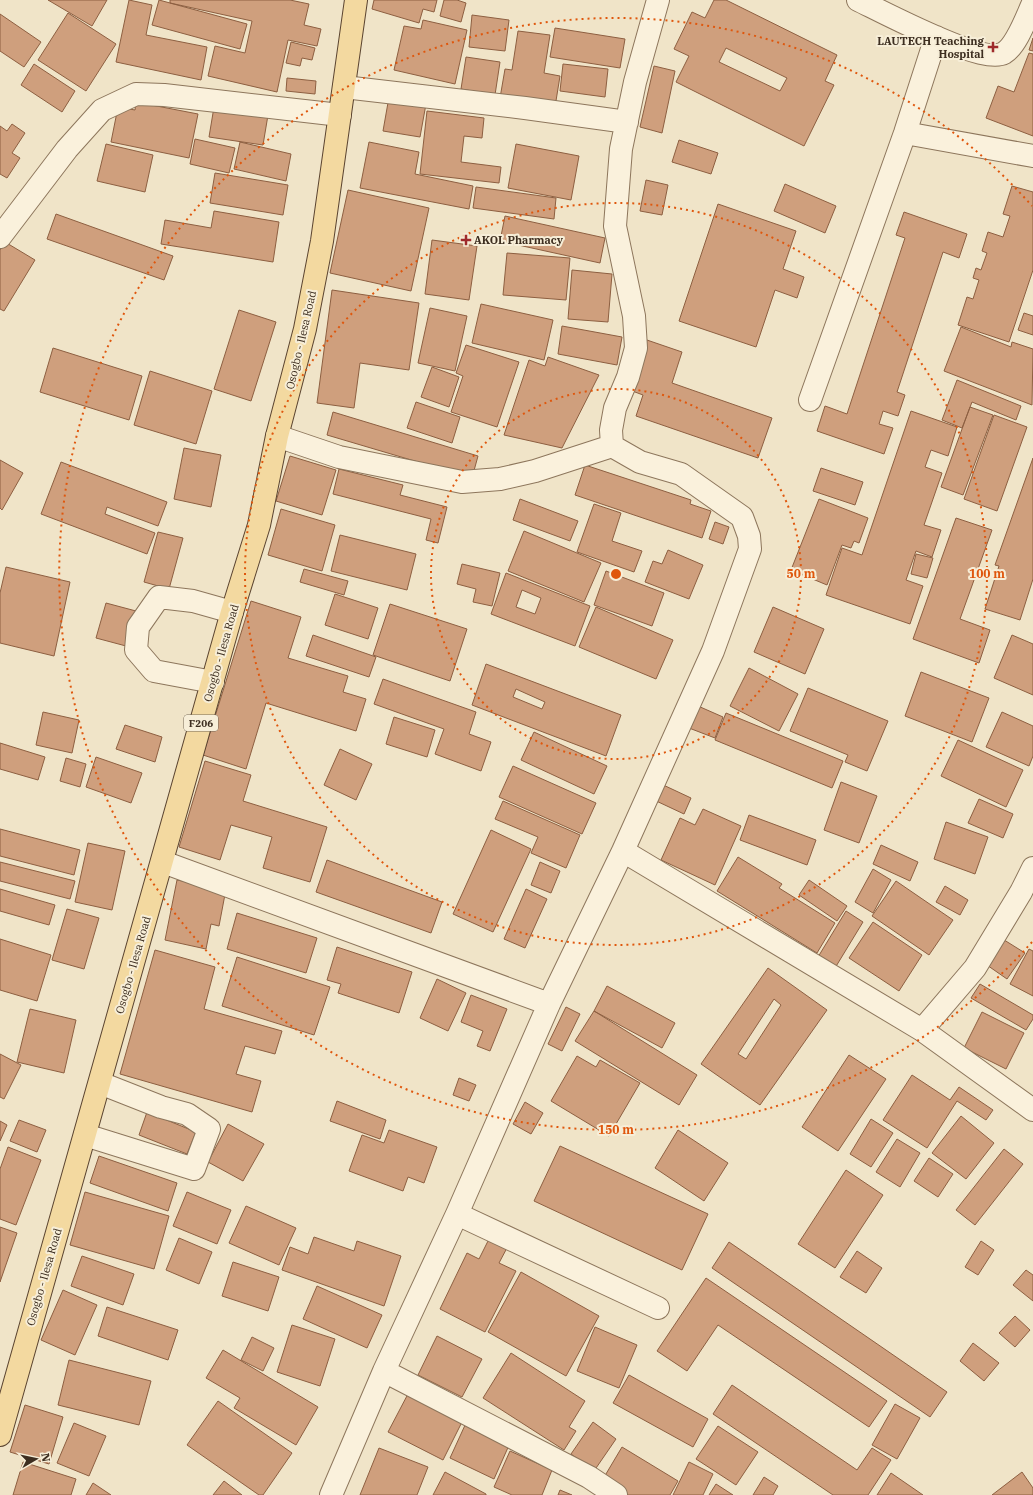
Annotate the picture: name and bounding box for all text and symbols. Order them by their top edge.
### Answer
place label: LAUTECH Teaching Hospital [877,34,985,61]
marker: LAUTECH Teaching Hospital [987,41,999,53]
place label: AKOL Pharmacy [474,233,564,247]
marker: AKOL Pharmacy [461,235,471,245]
street label: Osogbo - Ilesa Road [283,289,319,391]
text: 50 m [787,566,816,581]
text: 100 m [969,566,1005,581]
centre of rings [609,567,623,581]
street label: Osogbo - Ilesa Road [200,602,242,703]
road number: F206 [184,715,218,731]
street label: Osogbo - Ilesa Road [112,914,154,1015]
text: 150 m [598,1122,634,1137]
street label: Osogbo - Ilesa Road [23,1226,65,1327]
north arrow [16,1439,56,1479]
text: N [38,1452,54,1463]

